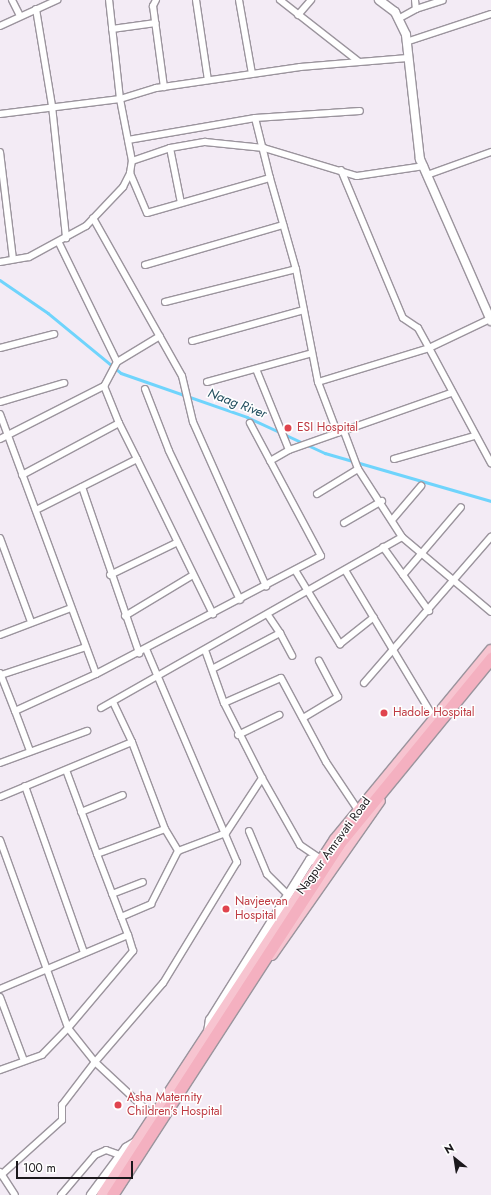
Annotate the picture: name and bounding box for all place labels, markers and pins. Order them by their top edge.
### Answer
place label: ESI Hospital [297,421,358,435]
marker: ESI Hospital [282,422,294,434]
place label: Hadole Hospital [393,706,475,720]
marker: Hadole Hospital [378,707,390,719]
place label: Navjeevan Hospital [235,895,288,923]
marker: Navjeevan Hospital [220,903,232,915]
place label: Asha Maternity Children's Hospital [127,1091,222,1119]
marker: Asha Maternity Children's Hospital [112,1099,124,1111]

